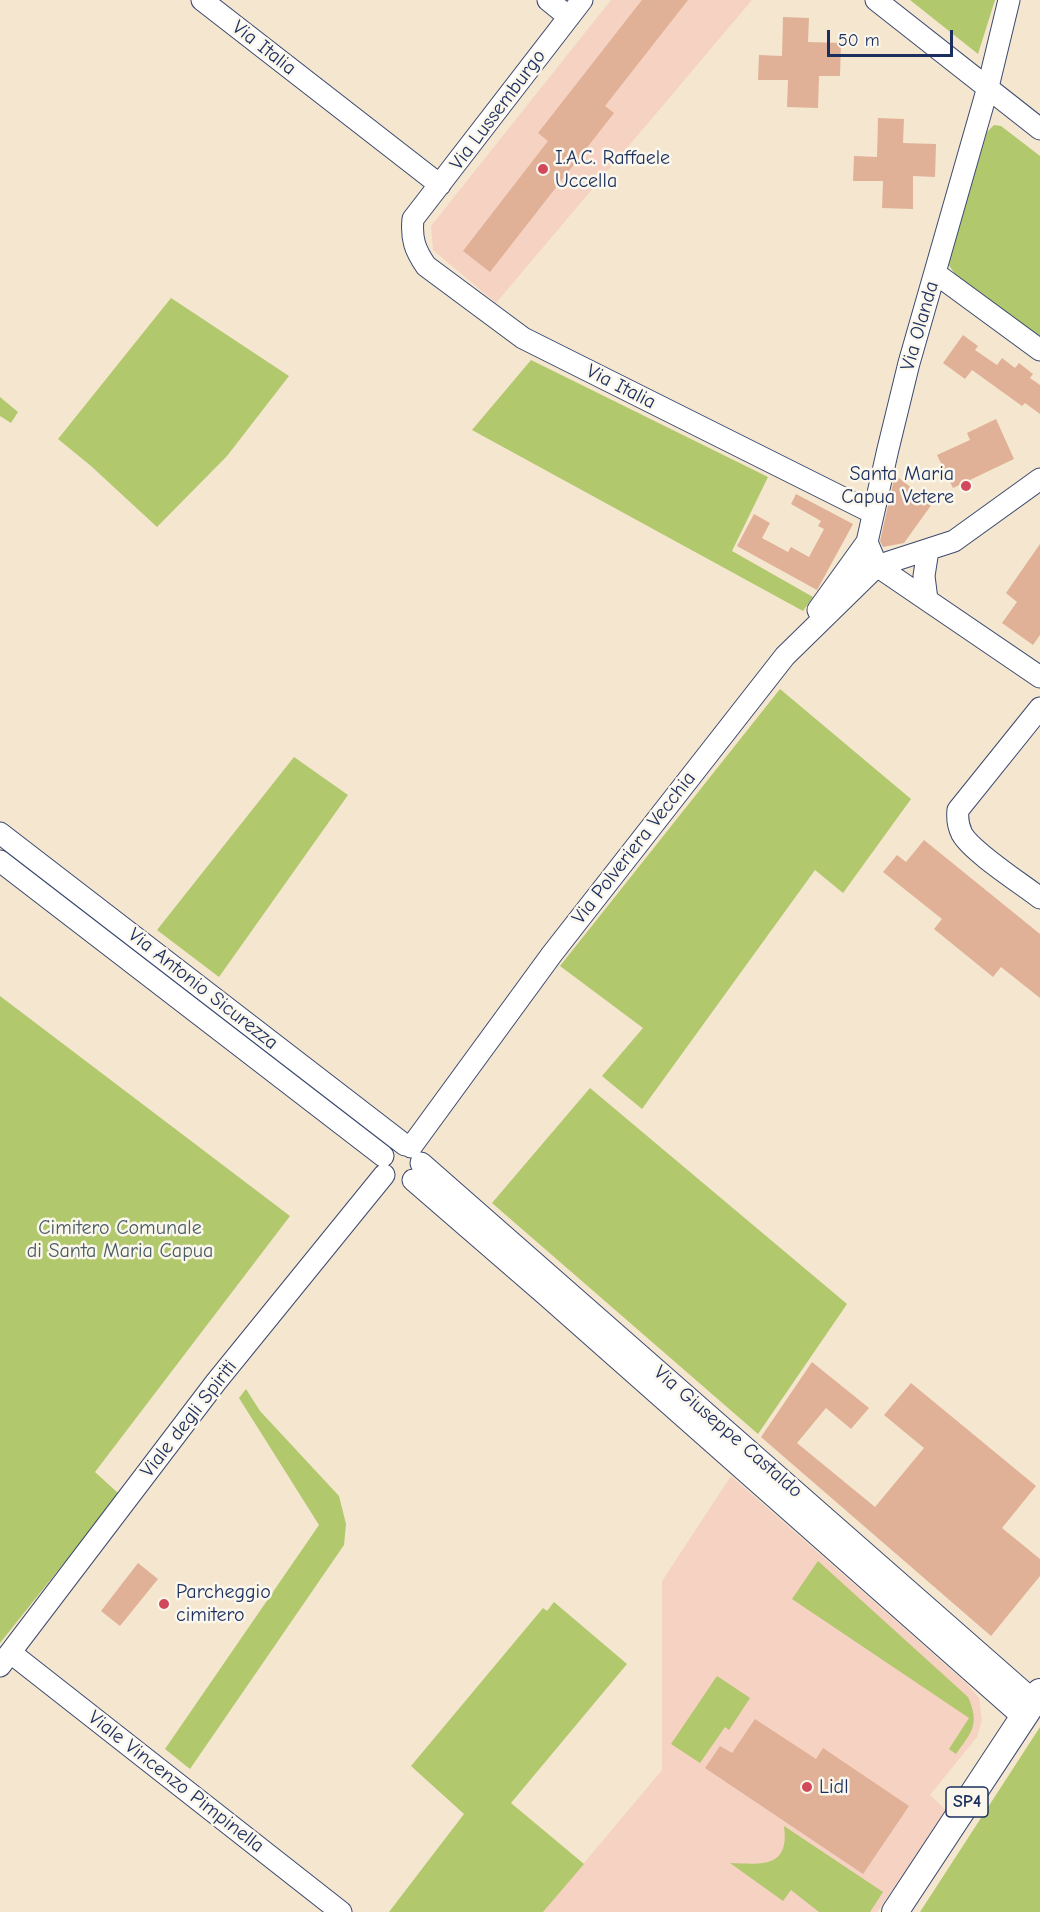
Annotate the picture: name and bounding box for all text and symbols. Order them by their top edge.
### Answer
street label: Via Italia [227,16,301,80]
scale bar [830,18,956,56]
text: 50 m [838,30,880,51]
street label: Via Lussemburgo [445,45,551,175]
place label: I.A.C. Raffaele Uccella [555,146,670,193]
marker: I.A.C. Raffaele Uccella [536,162,550,176]
street label: Via Olanda [896,279,944,373]
street label: Via Italia [582,359,660,415]
place label: Santa Maria Capua Vetere [841,462,954,509]
marker: Santa Maria Capua Vetere [959,479,973,493]
street label: Via Polveriera Vecchia [567,767,701,929]
street label: Via Antonio Sicurezza [123,923,283,1055]
park label: Cimitero Comunale di Santa Maria Capua [27,1216,213,1263]
street label: Viale degli Spiriti [136,1355,242,1483]
street label: Via Giuseppe Castaldo [649,1361,807,1503]
place label: Parcheggio cimitero [176,1580,271,1627]
marker: Parcheggio cimitero [157,1597,171,1611]
street label: Viale Vincenzo Pimpinella [83,1706,269,1858]
place label: Lidl [819,1775,849,1799]
marker: Lidl [800,1780,814,1794]
road number: SP4 [946,1787,988,1817]

